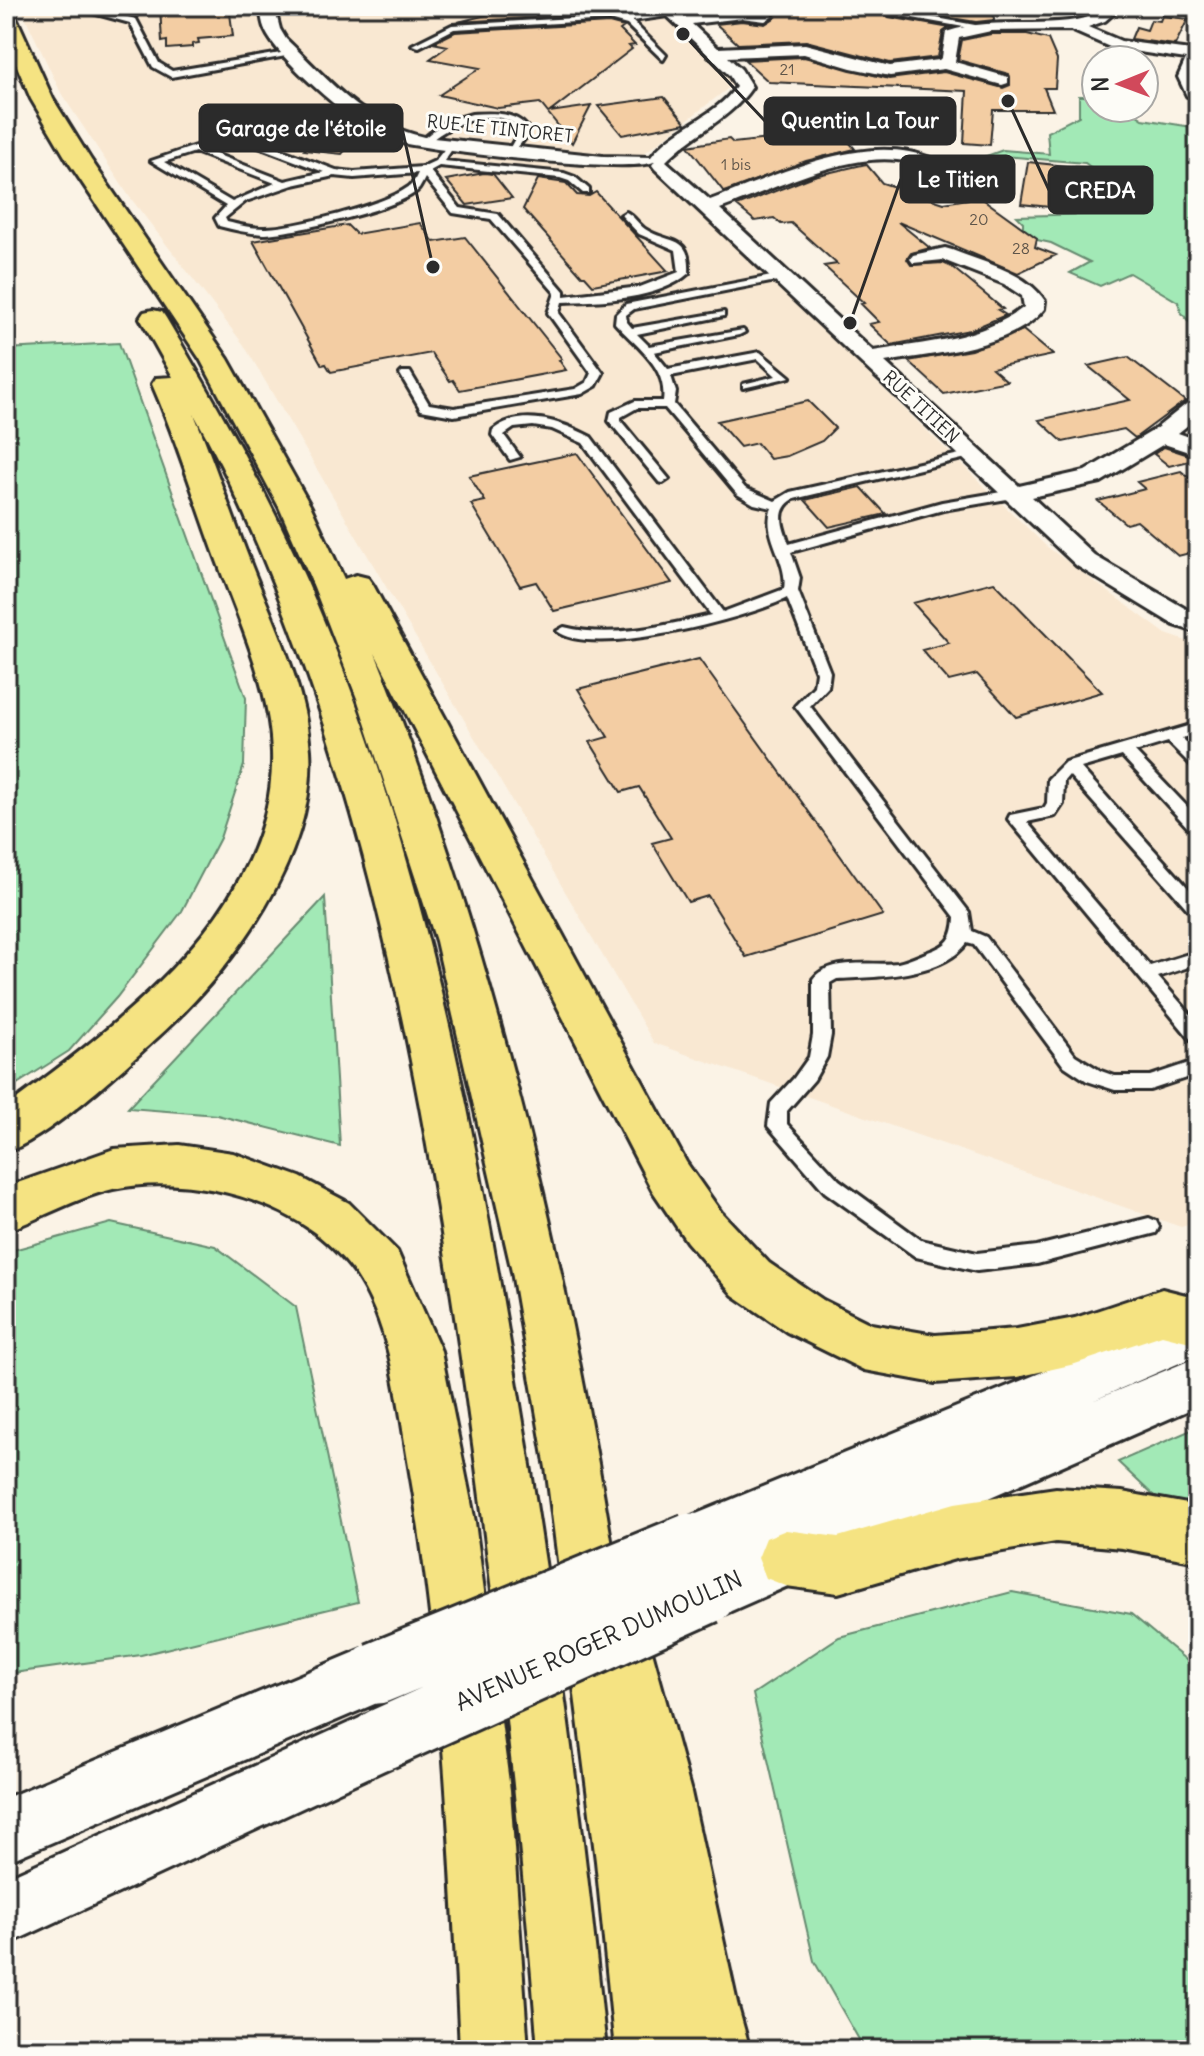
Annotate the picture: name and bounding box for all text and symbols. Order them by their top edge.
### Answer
north arrow [1080,44,1160,124]
house number: 21 [779,59,795,79]
text: N [1086,77,1114,92]
callout: Quentin La Tour [765,98,955,144]
callout: Garage de l'étoile [200,105,402,151]
text: Quentin La Tour [781,106,940,134]
street label: RUE LE TINTORET [426,109,574,148]
text: Garage de l'étoile [216,114,387,142]
house number: 1 bis [721,154,751,174]
callout: Le Titien [901,156,1014,202]
text: Le Titien [917,165,999,193]
callout: CREDA [1049,167,1152,213]
text: CREDA [1064,176,1136,204]
house number: 20 [969,209,989,229]
house number: 28 [1012,238,1030,258]
street label: RUE TITIEN [878,365,964,448]
street label: AVENUE ROGER DUMOULIN [451,1563,747,1717]

